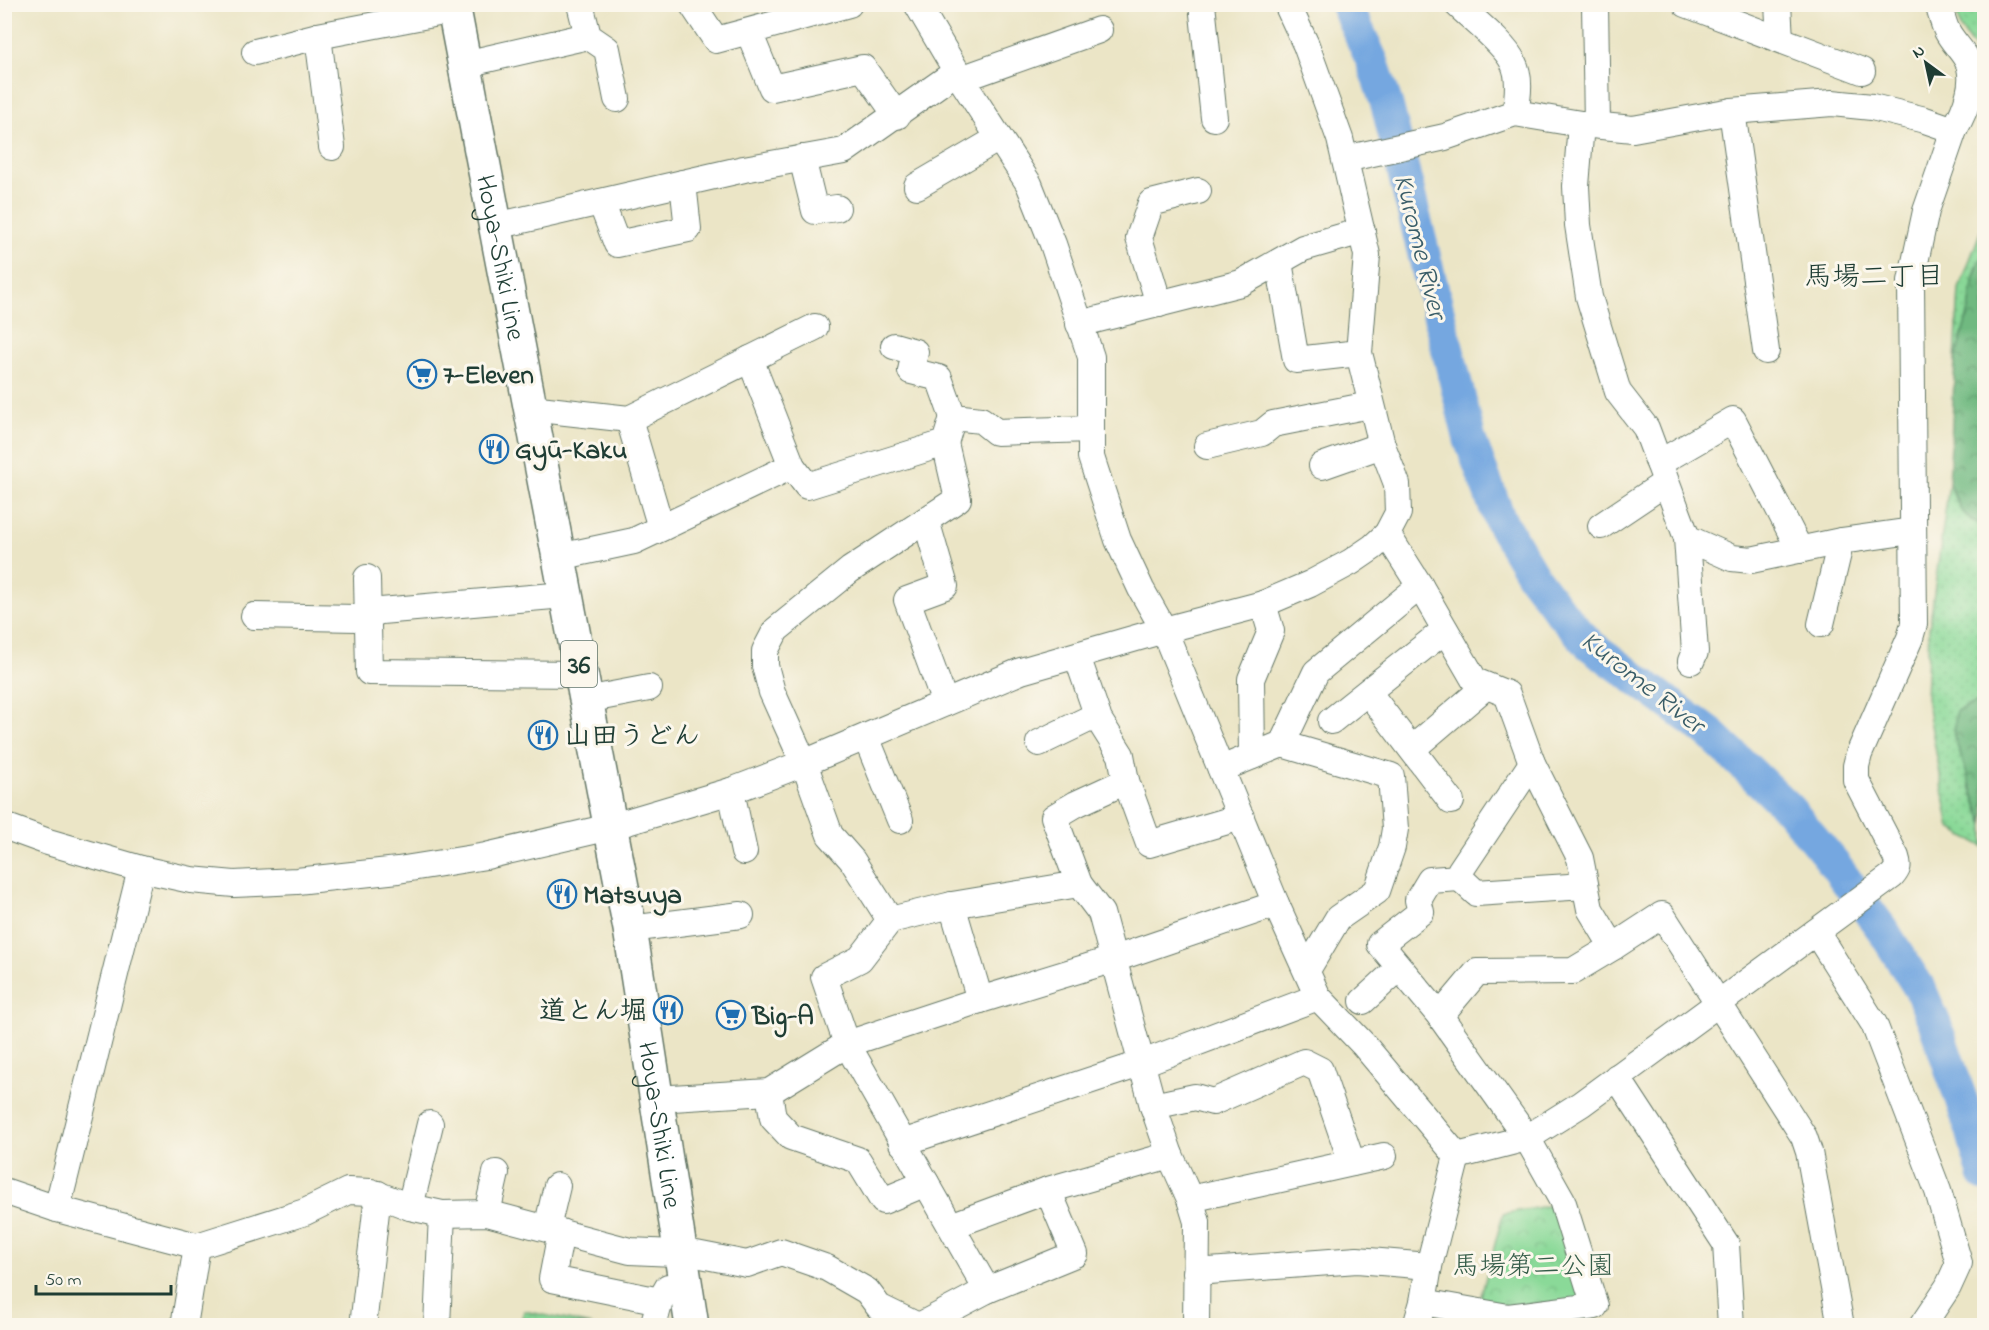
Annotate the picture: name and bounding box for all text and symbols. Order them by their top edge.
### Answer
north arrow [1896,33,1956,93]
text: N [1908,39,1930,65]
water label: Kurome River [1381,170,1457,327]
street label: Hoya-Shiki Line [464,172,534,345]
district label: 馬場二丁目 [1804,258,1944,299]
place label: 7-Eleven [443,357,534,396]
supermarket icon: 7-Eleven [406,358,438,390]
place label: Gyū-Kaku [515,432,627,471]
restaurant icon: Gyū-Kaku [478,433,510,465]
water label: Kurome River [1571,622,1715,747]
road number: 36 [561,641,597,687]
place label: 山田うどん [564,718,700,757]
restaurant icon: 山田うどん [527,719,559,751]
place label: Matsuya [583,877,682,916]
restaurant icon: Matsuya [546,878,578,910]
place label: 道とん堀 [539,993,647,1032]
restaurant icon: 道とん堀 [652,994,684,1026]
place label: Big-A [750,998,814,1038]
supermarket icon: Big-A [715,999,747,1031]
street label: Hoya-Shiki Line [626,1039,691,1212]
park label: 馬場第二公園 [1452,1248,1614,1287]
scale bar [36,1258,171,1296]
text: 50 m [45,1268,82,1294]

